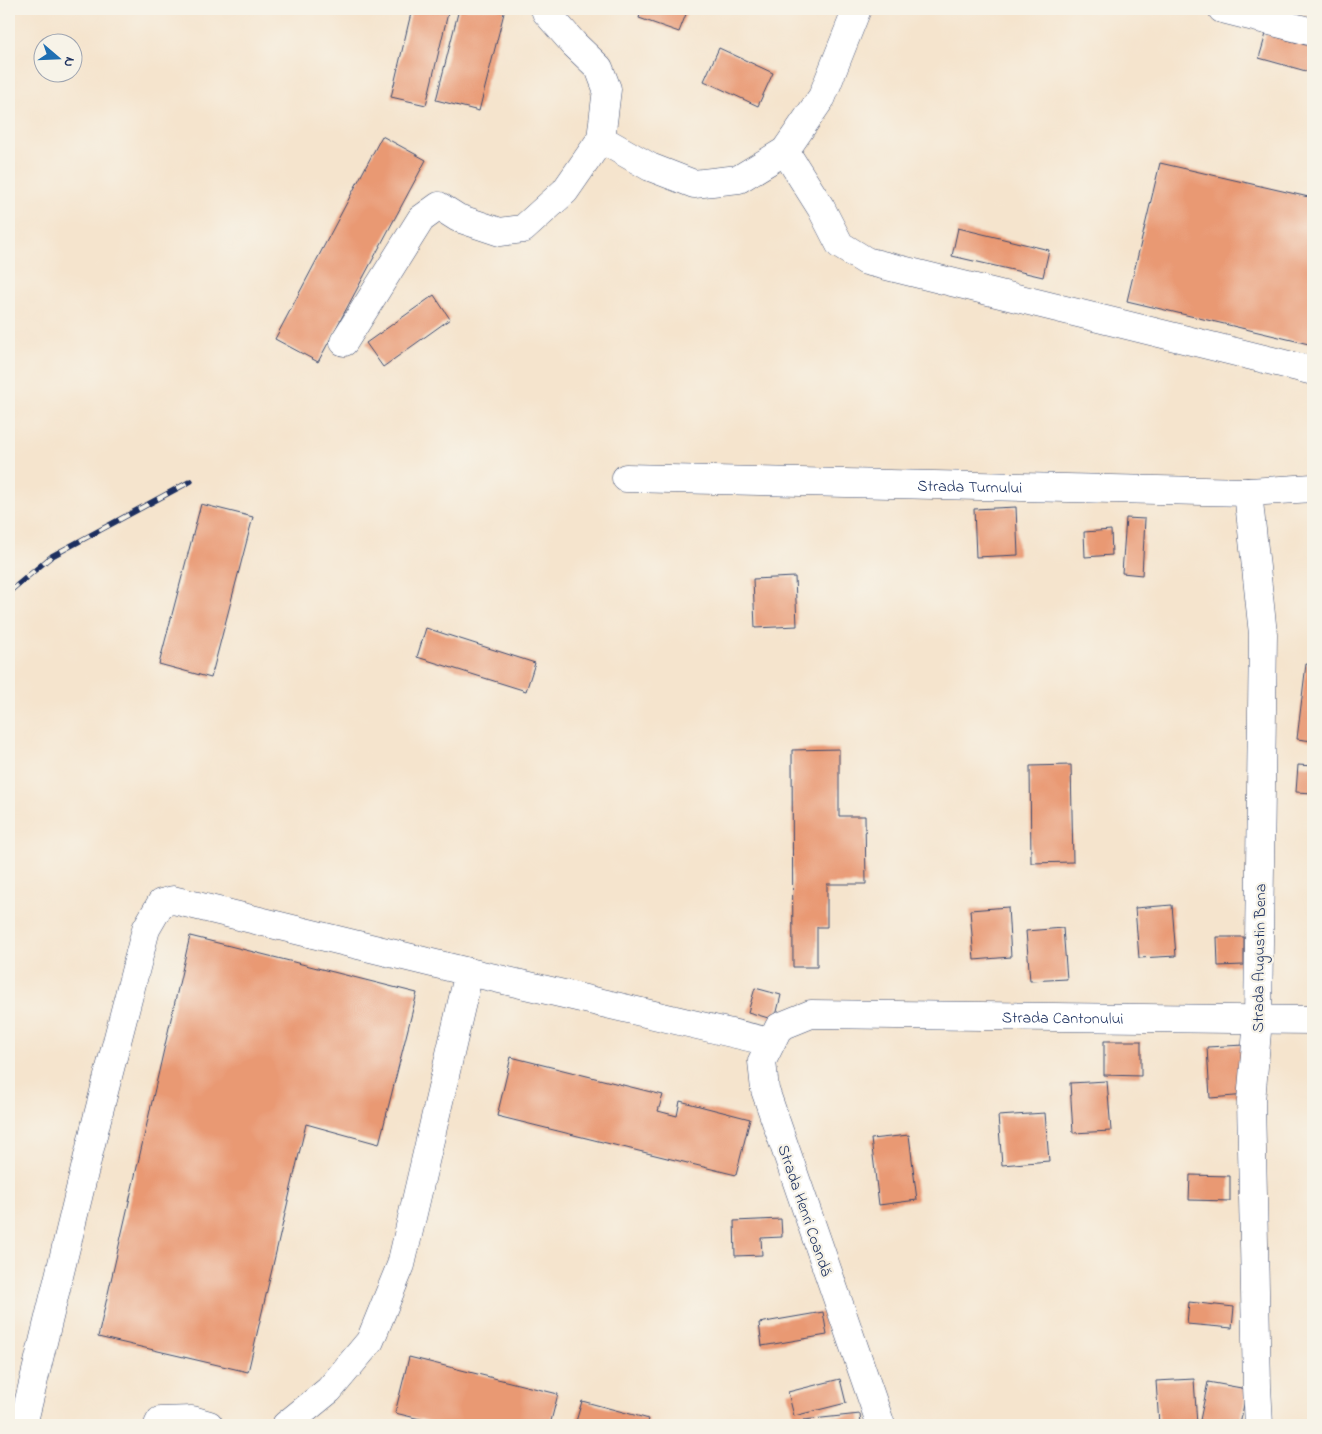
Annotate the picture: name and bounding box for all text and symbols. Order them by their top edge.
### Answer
north arrow [32,32,82,82]
text: N [57,54,80,70]
street label: Strada Turnului [917,475,1023,501]
street label: Strada Augustin Bena [1247,883,1273,1033]
street label: Strada Cantonului [1002,1006,1124,1032]
street label: Strada Henri Coandă [770,1142,838,1280]

